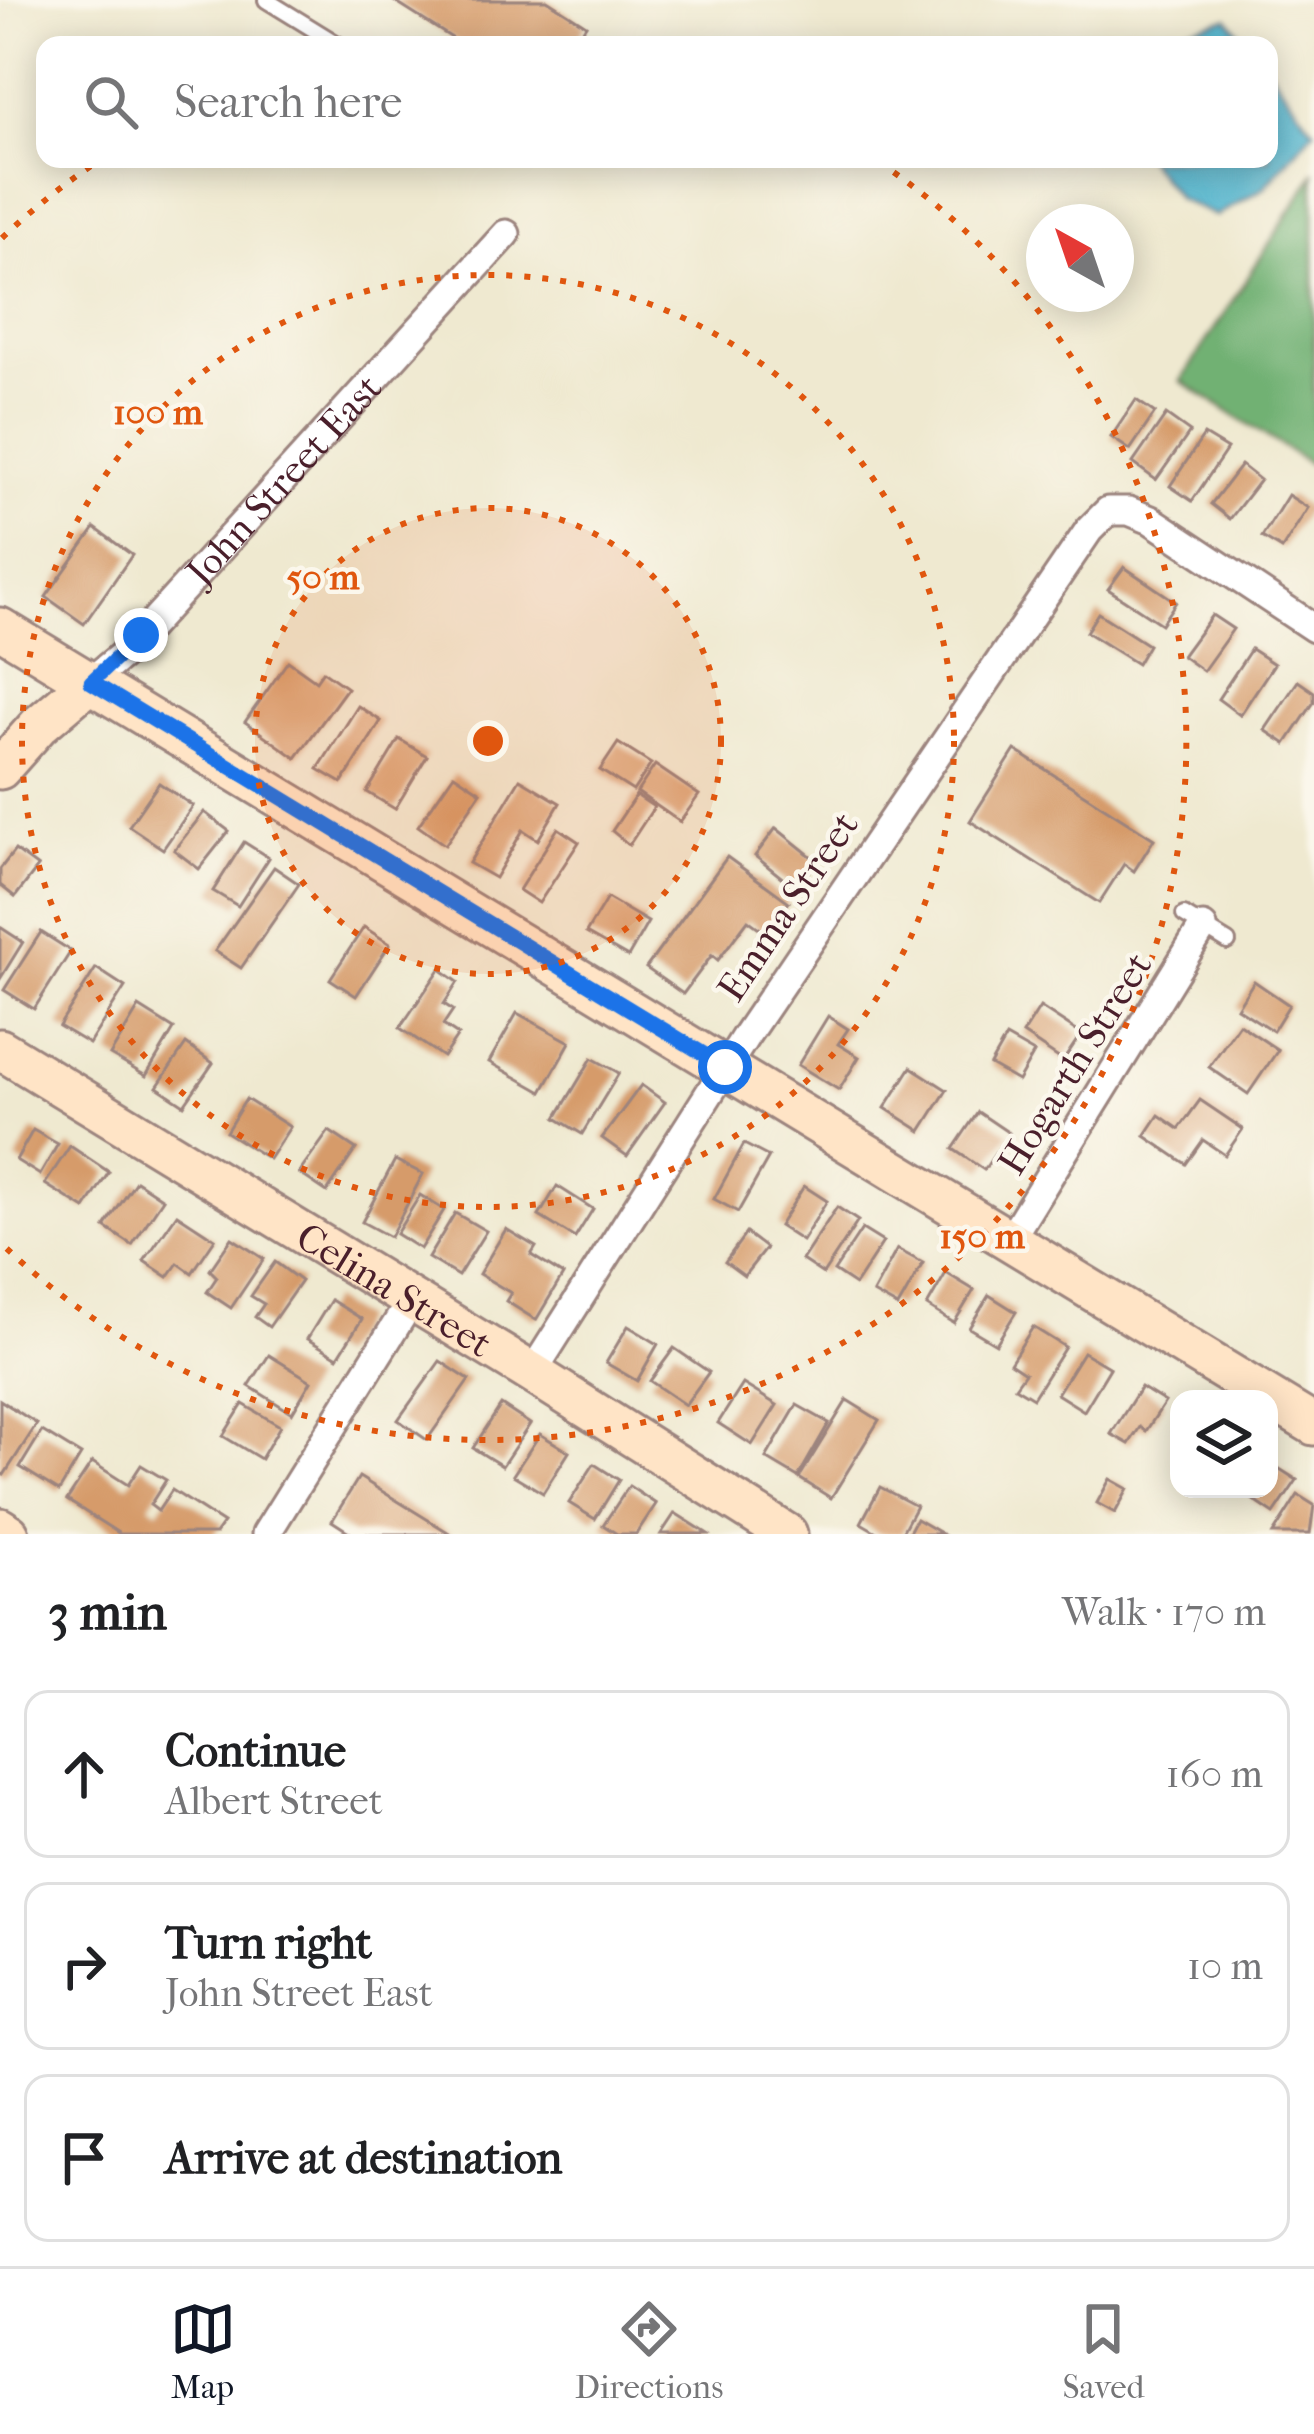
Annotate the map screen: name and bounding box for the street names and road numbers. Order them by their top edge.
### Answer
street label: John Street East [175,365,391,597]
street label: Emma Street [708,803,868,1010]
street label: Hogarth Street [988,944,1161,1183]
street label: Celina Street [288,1213,500,1367]

